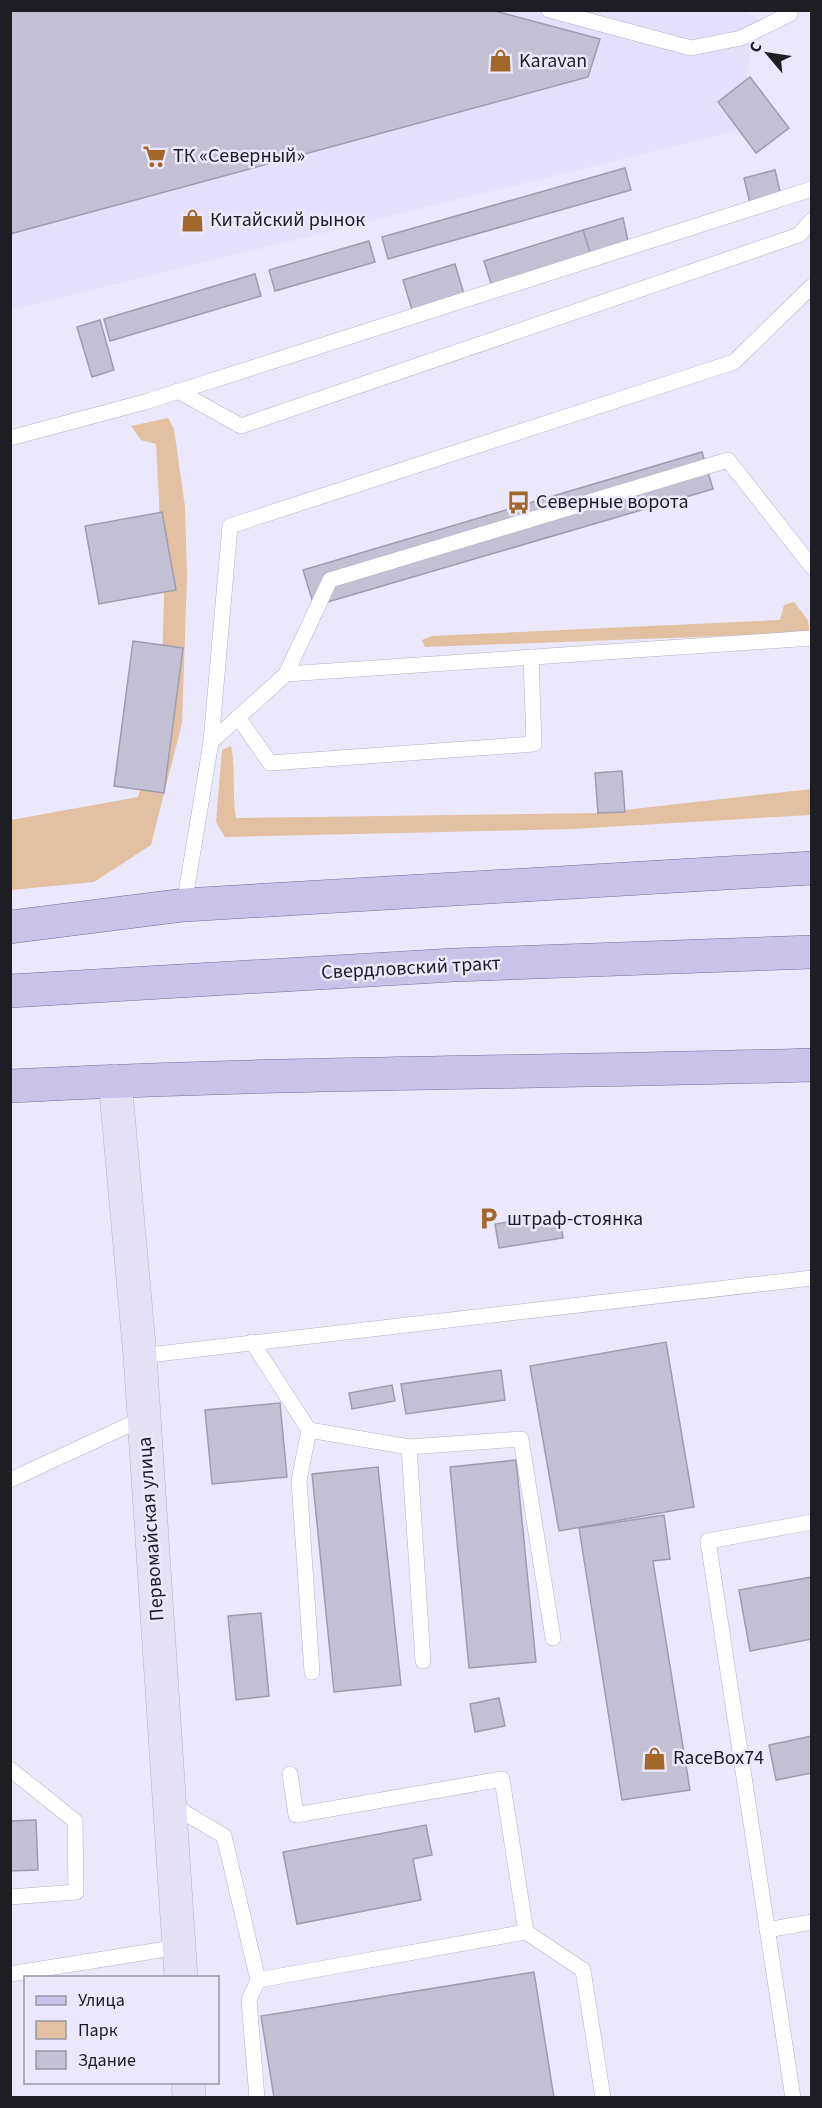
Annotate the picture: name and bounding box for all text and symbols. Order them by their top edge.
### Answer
north arrow [738,24,798,84]
text: С [744,38,768,57]
place label: Karavan [519,47,587,75]
shop icon: Karavan [488,48,514,74]
place label: ТК «Северный» [173,142,305,170]
supermarket icon: ТК «Северный» [142,143,168,169]
place label: Китайский рынок [210,206,365,234]
shop icon: Китайский рынок [179,207,205,233]
place label: Северные ворота [536,488,689,516]
bus stop icon: Северные ворота [505,489,531,515]
street label: Свердловский тракт [321,949,501,987]
place label: штраф-стоянка [507,1205,643,1233]
parking icon: штраф-стоянка [476,1206,502,1232]
street label: Первомайская улица [131,1436,171,1622]
place label: RaceBox74 [673,1744,764,1772]
shop icon: RaceBox74 [642,1745,668,1771]
legend [24,1976,219,2084]
text: Улица [78,1988,125,2013]
text: Парк [78,2018,118,2043]
text: Здание [78,2048,136,2073]

